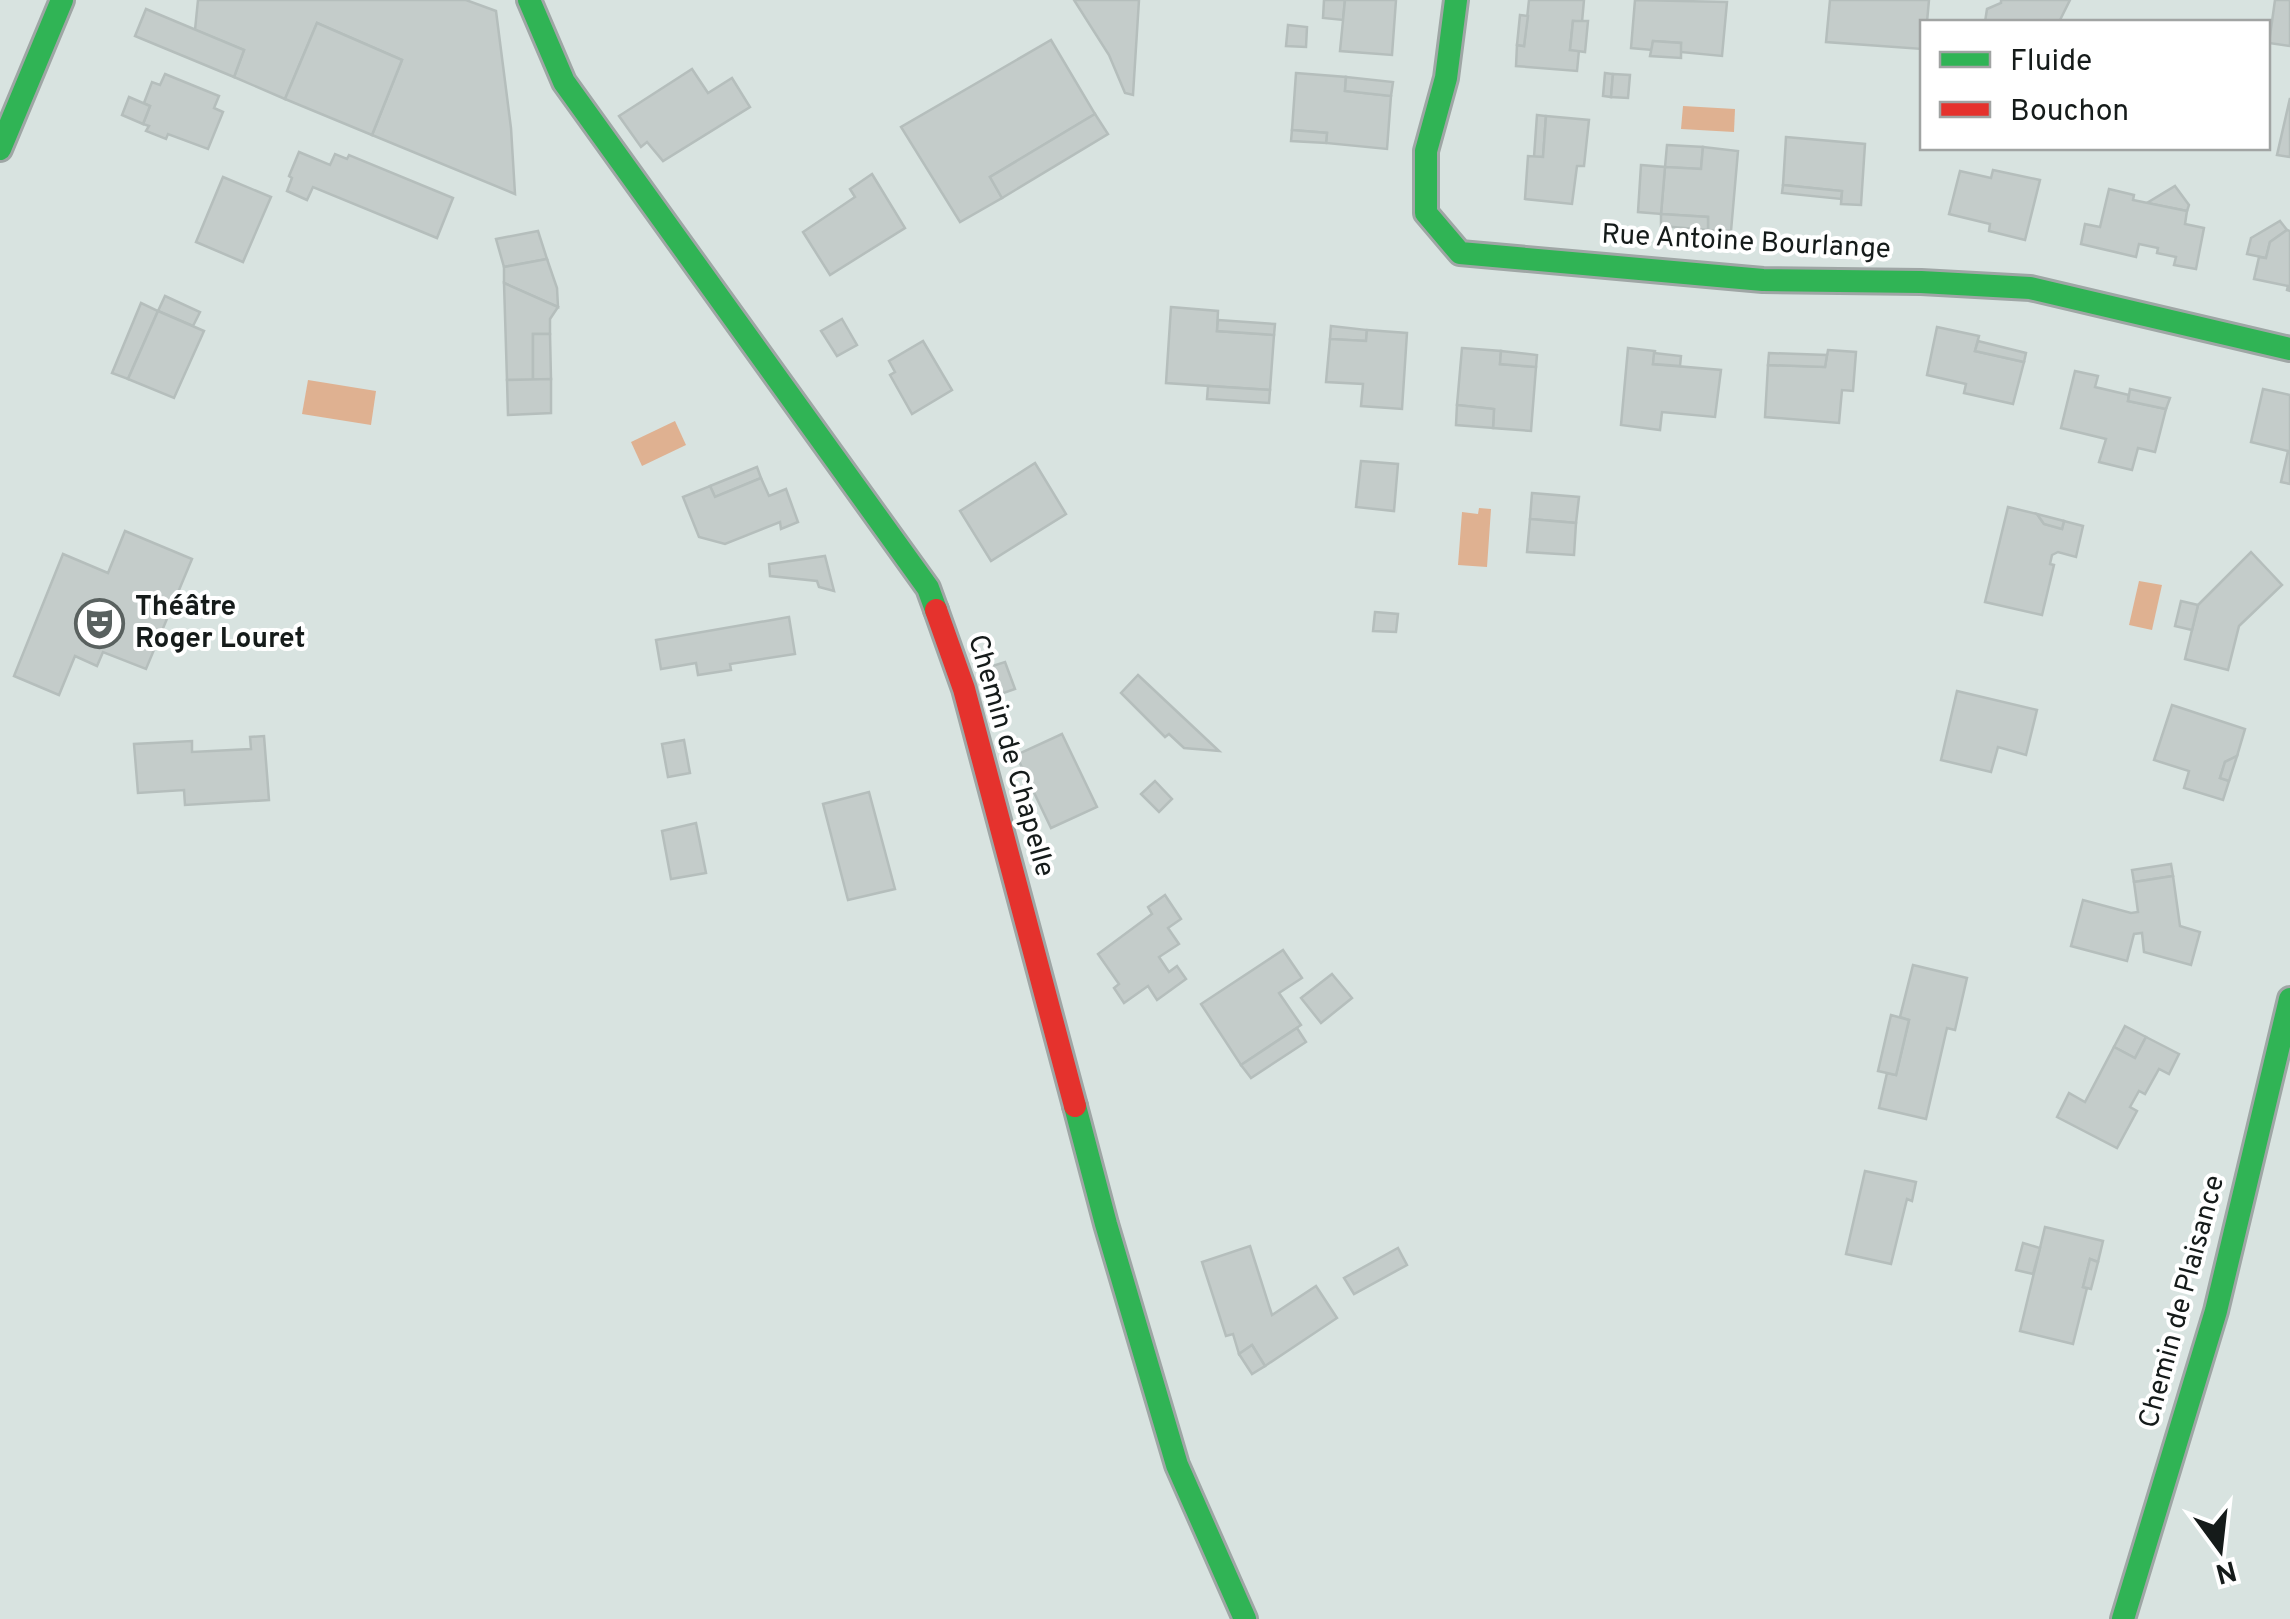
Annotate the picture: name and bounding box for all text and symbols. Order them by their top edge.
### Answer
legend [1920,20,2270,150]
text: Fluide [2010,44,2092,81]
text: Bouchon [2010,94,2129,131]
street label: Rue Antoine Bourlange [1600,217,1892,269]
place label: Théâtre Roger Louret [135,590,305,658]
theatre icon: Théâtre Roger Louret [74,598,126,650]
street label: Chemin de Chapelle [958,631,1062,881]
street label: Chemin de Plaisance [2132,1172,2234,1432]
north arrow [2170,1499,2270,1599]
text: N [2211,1550,2240,1590]

